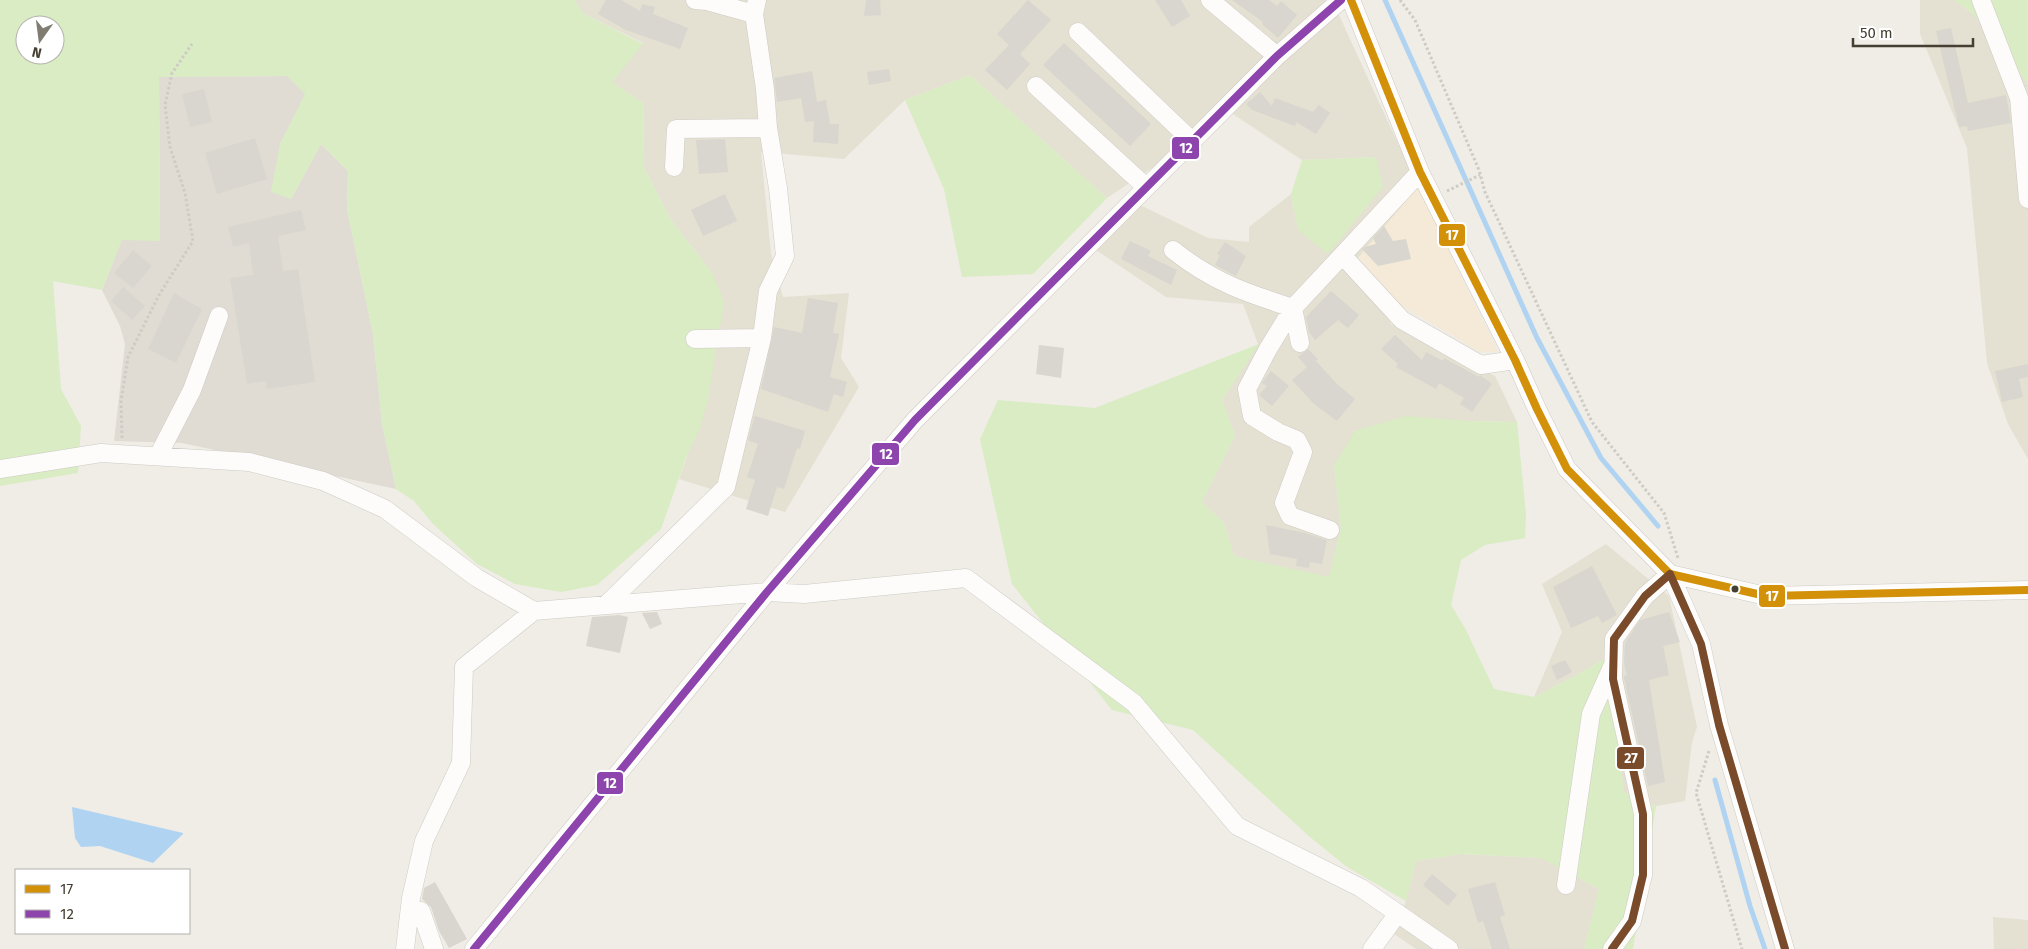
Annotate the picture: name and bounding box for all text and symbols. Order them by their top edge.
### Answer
north arrow [15,15,65,65]
scale bar [1853,15,1973,47]
text: 50 m [1860,24,1893,42]
text: N [30,43,44,62]
line badge: 12 [1171,136,1200,160]
text: 12 [1179,140,1193,157]
line badge: 17 [1438,223,1466,247]
text: 17 [1445,227,1459,244]
line badge: 12 [871,442,900,466]
text: 12 [879,446,893,463]
unlabelled marker [1730,584,1740,594]
line badge: 17 [1758,584,1786,608]
text: 17 [1765,588,1779,605]
line badge: 27 [1616,746,1645,770]
text: 27 [1624,750,1638,767]
line badge: 12 [596,771,624,795]
text: 12 [603,775,617,792]
legend [15,869,190,934]
text: 17 [60,880,73,898]
text: 12 [60,905,74,923]

